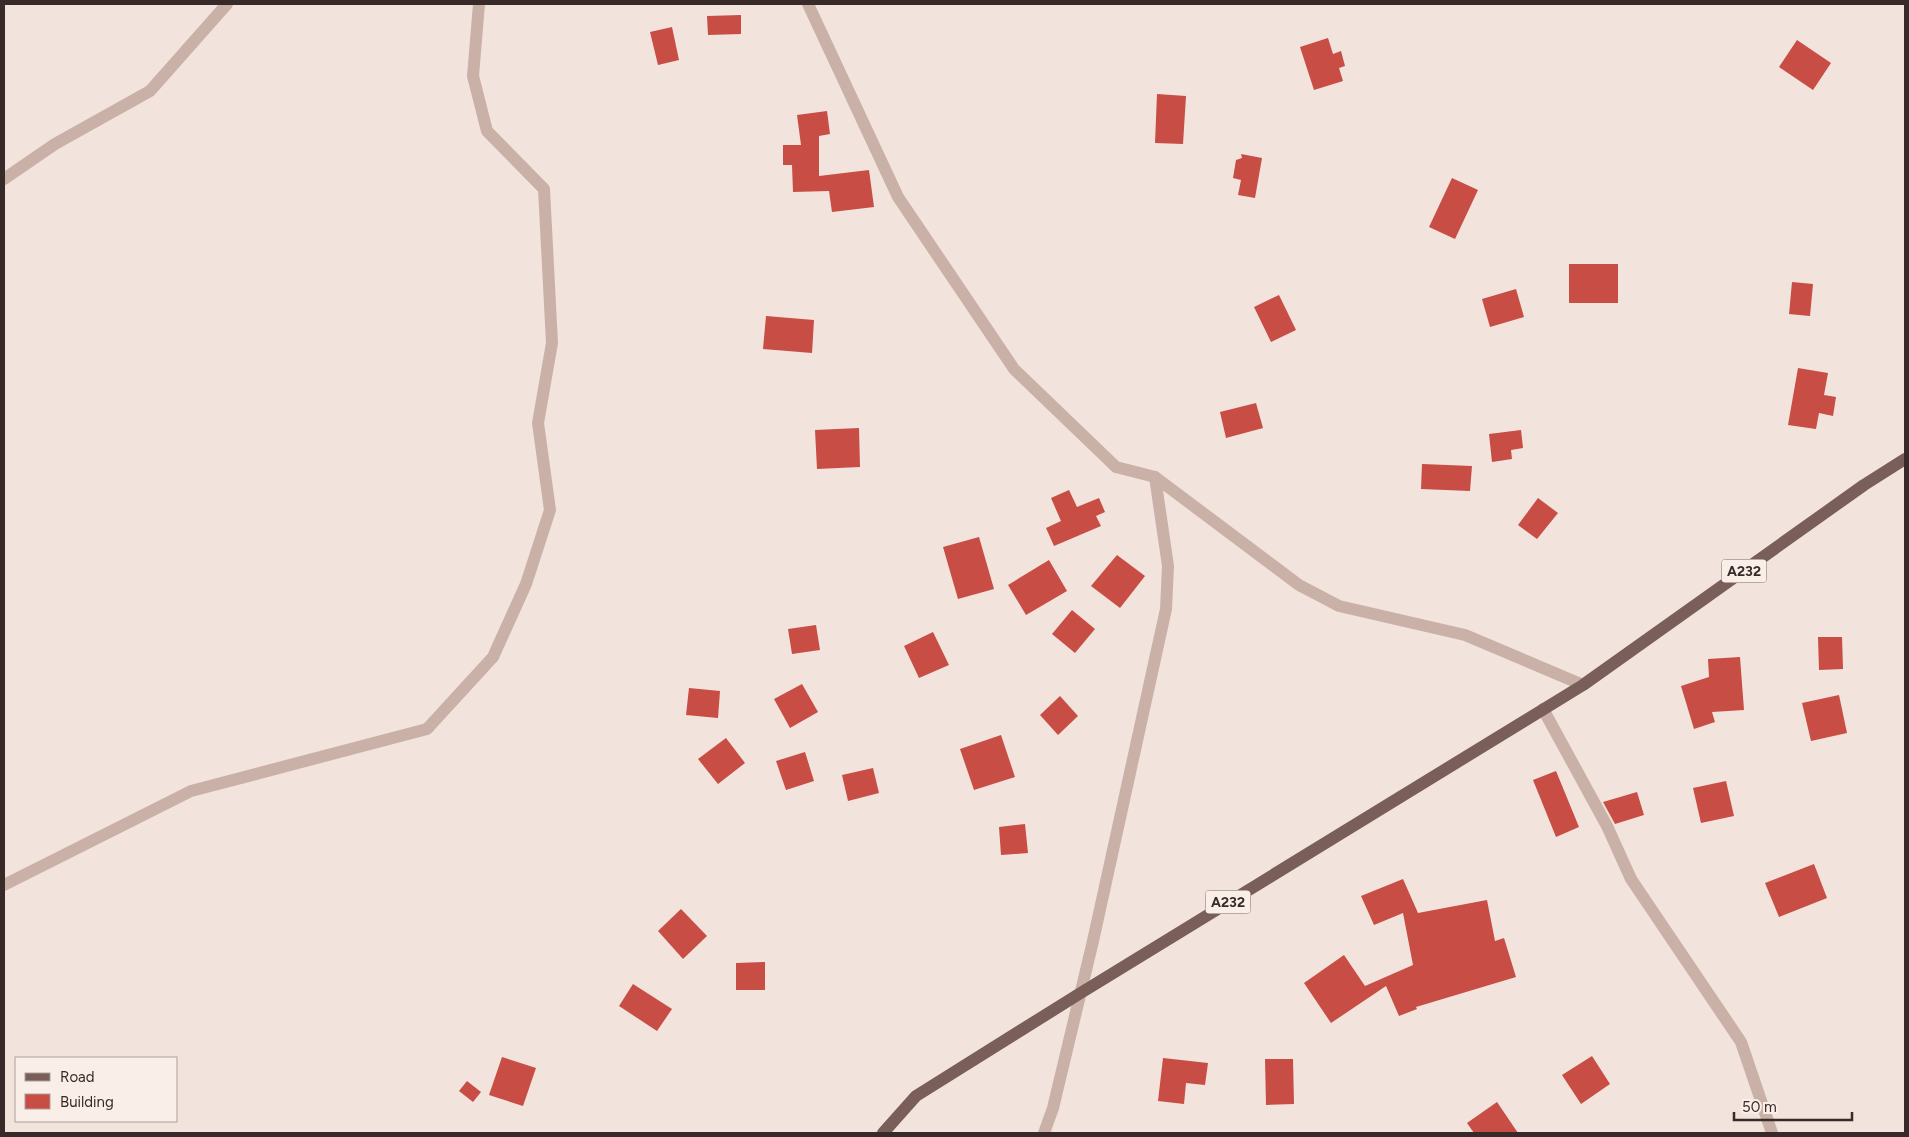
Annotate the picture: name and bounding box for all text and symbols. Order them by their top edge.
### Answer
road number: A232 [1722,560,1766,582]
road number: A232 [1206,890,1250,914]
legend [15,1057,178,1122]
text: Road [60,1068,95,1086]
scale bar [1734,1090,1852,1122]
text: Building [60,1093,114,1111]
text: 50 m [1742,1098,1777,1116]

